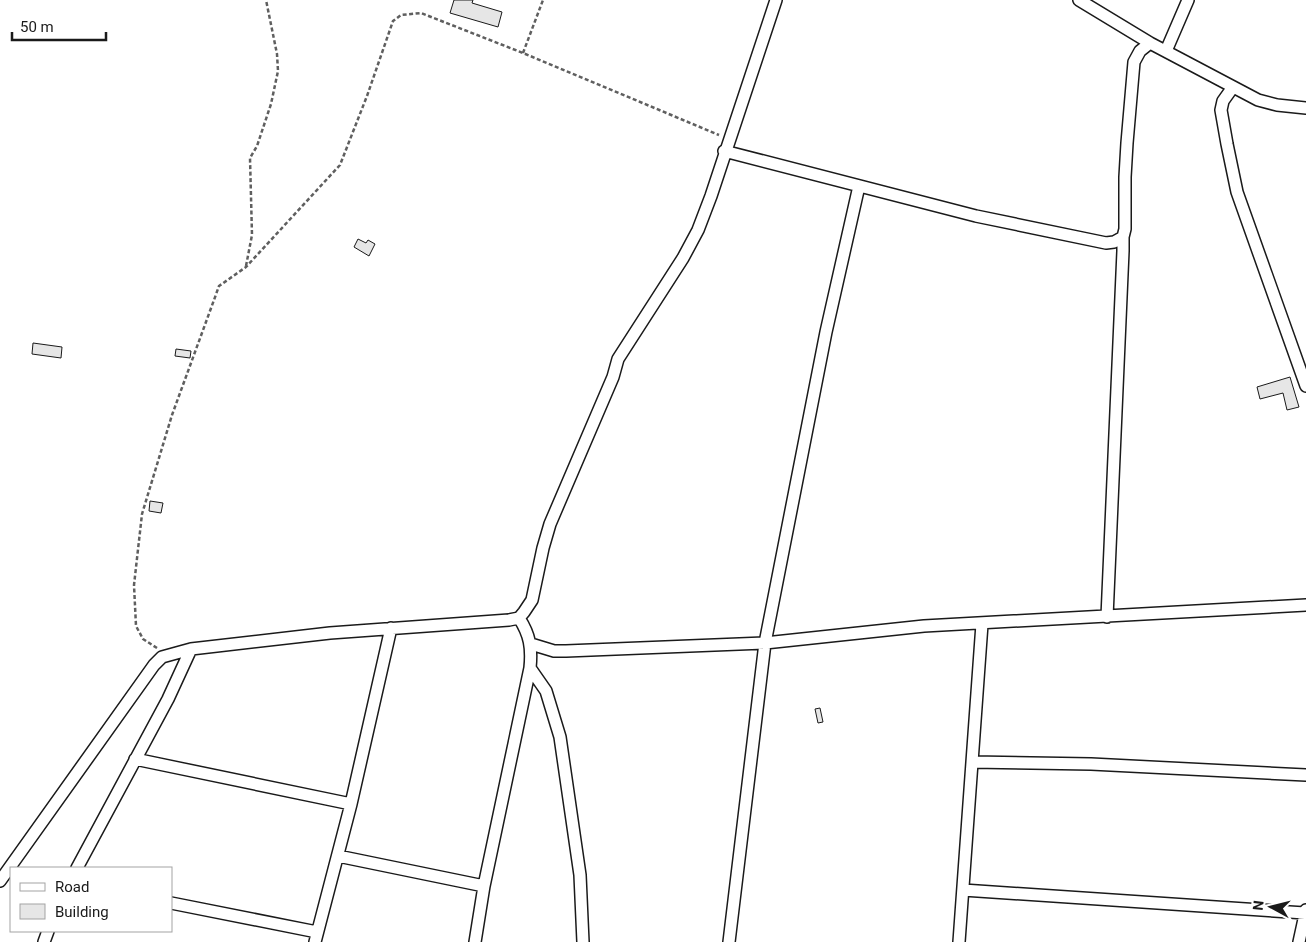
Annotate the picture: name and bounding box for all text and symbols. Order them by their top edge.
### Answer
scale bar [12,10,106,42]
text: 50 m [20,18,54,36]
legend [10,867,172,932]
text: Road [55,878,89,896]
north arrow [1246,882,1296,932]
text: N [1250,900,1267,911]
text: Building [55,903,109,921]

